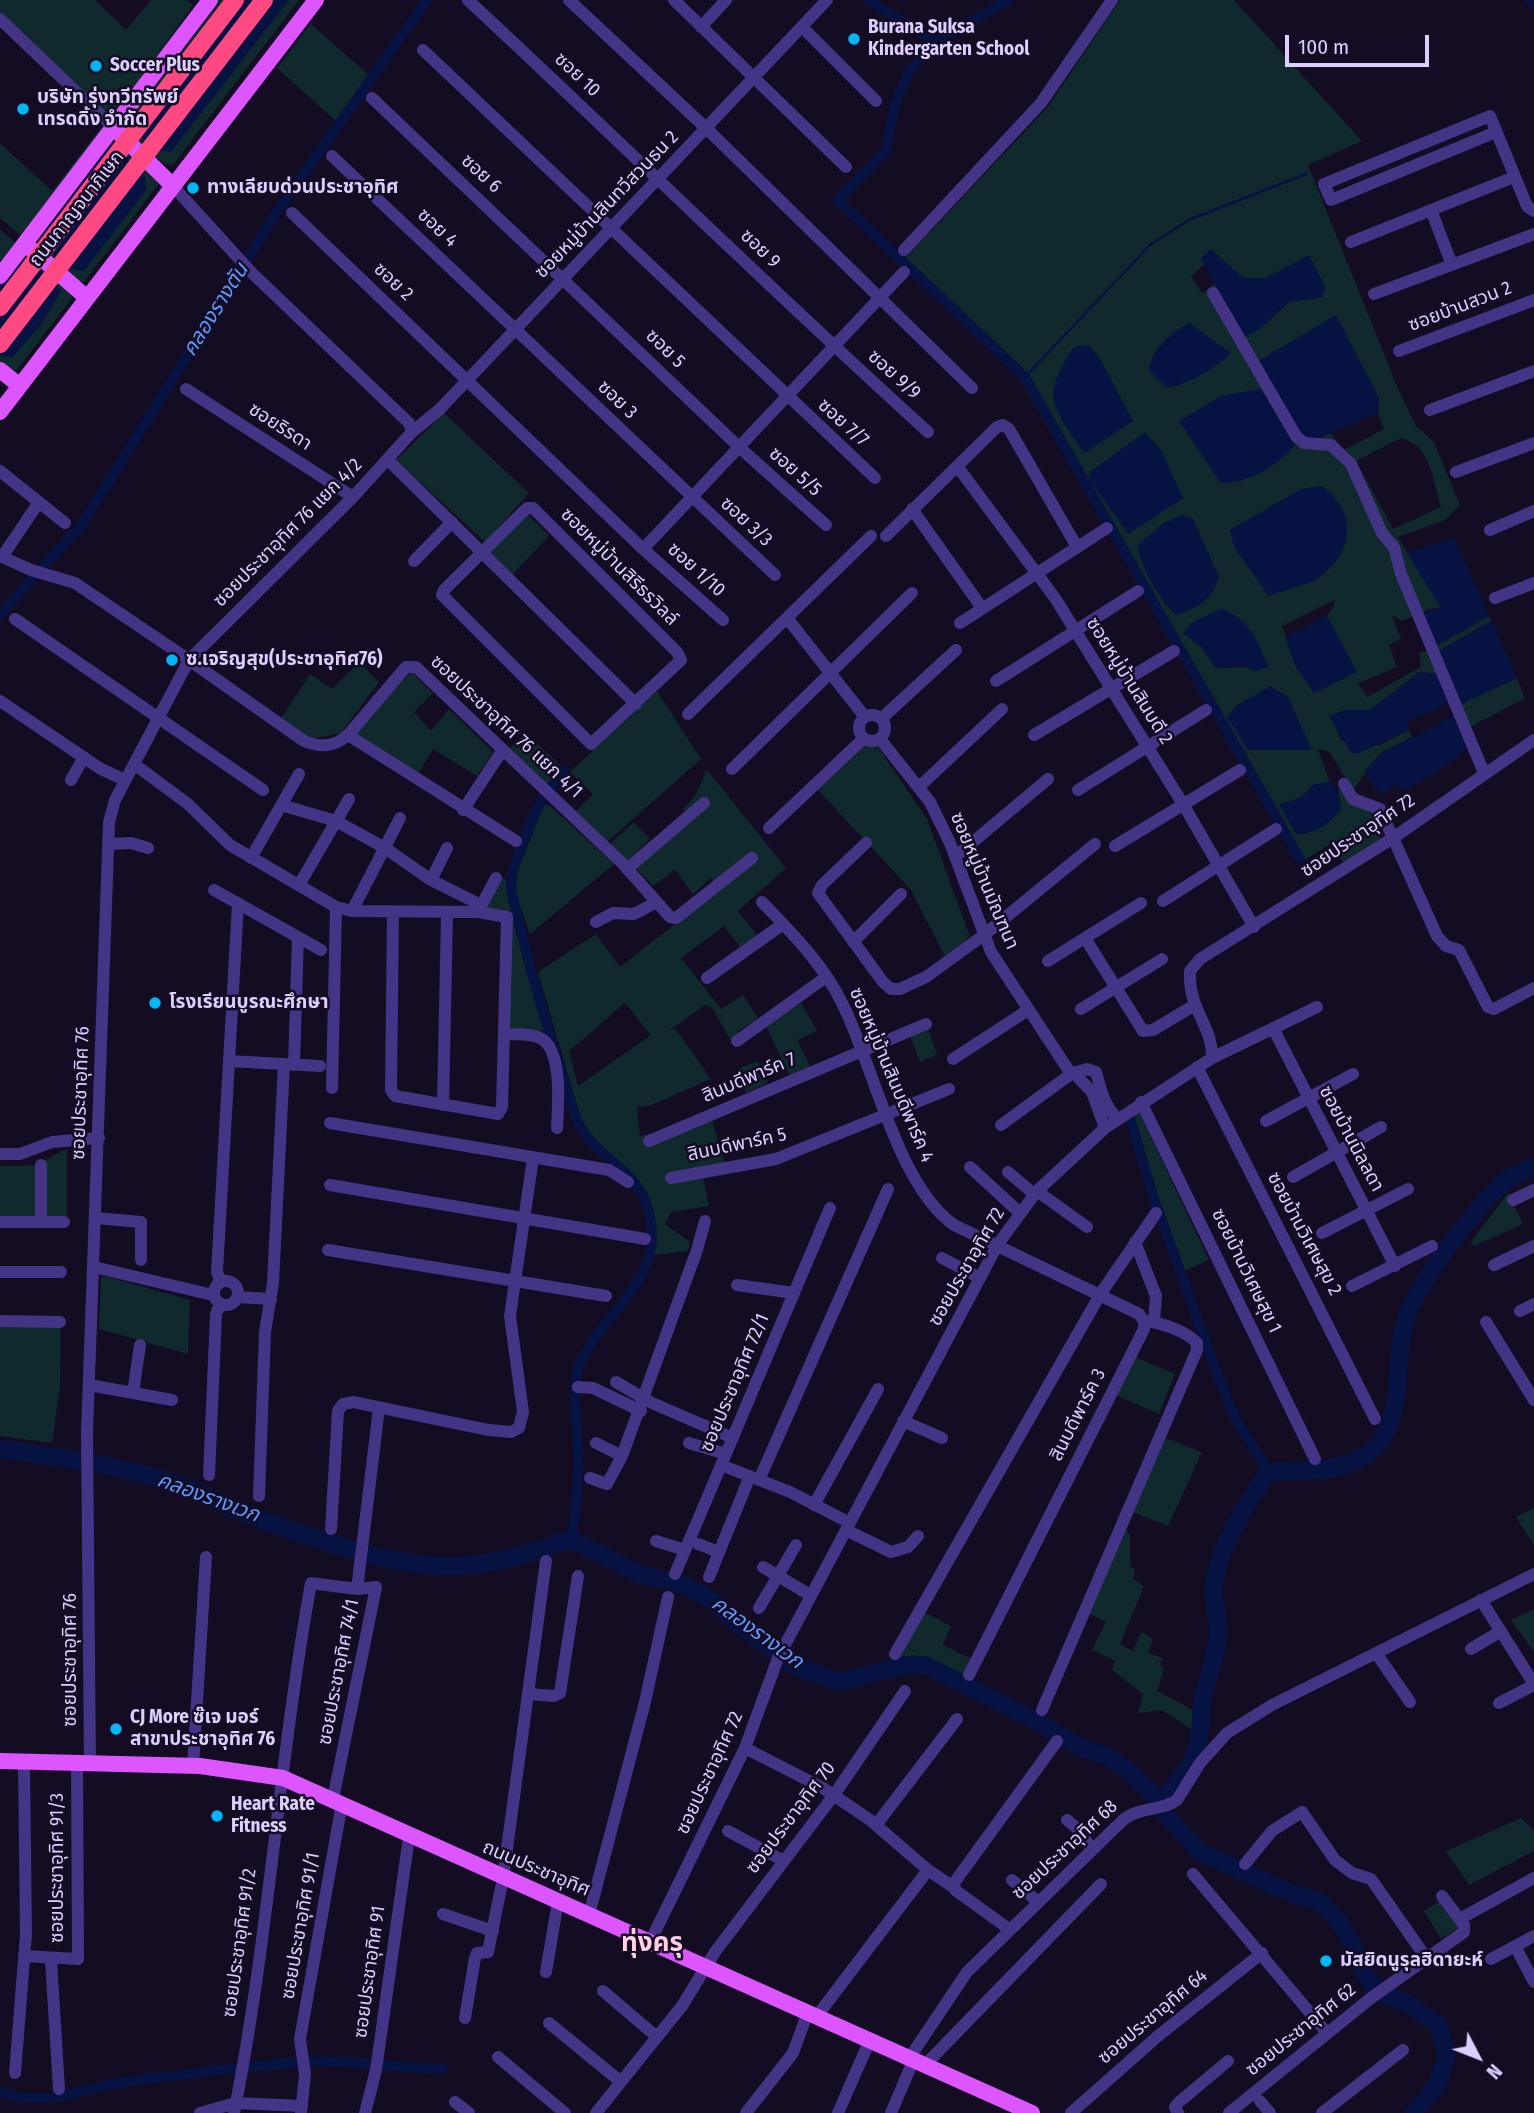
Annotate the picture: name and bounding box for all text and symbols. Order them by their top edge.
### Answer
place label: Burana Suksa Kindergarten School [868,17,1030,61]
scale bar [1289,21,1432,65]
marker: Burana Suksa Kindergarten School [846,31,862,47]
text: 100 m [1298,34,1349,60]
street label: ซอย 10 [549,48,605,102]
place label: Soccer Plus [110,55,200,77]
marker: Soccer Plus [88,58,104,74]
place label: บริษัท รุ่งทวีทรัพย์ เทรดดิ้ง จำกัด [37,87,178,131]
marker: บริษัท รุ่งทวีทรัพย์ เทรดดิ้ง จำกัด [15,101,31,117]
street label: ซอยหมู่บ้านสินทวีสวนธน 2 [531,126,683,284]
street label: ถนนกาญจนาภิเษก [25,146,129,272]
street label: ซอย 6 [456,150,506,198]
place label: ทางเลียบด่วนประชาอุทิศ [207,177,398,199]
marker: ทางเลียบด่วนประชาอุทิศ [185,180,201,196]
street label: ซอย 4 [412,204,462,252]
street label: ซอย 9 [735,225,785,273]
street label: ซอย 2 [369,258,417,306]
water label: คลองรางตัน [178,259,254,361]
street label: ซอยบ้านสวน 2 [1405,277,1515,337]
street label: ซอย 5 [641,325,689,373]
street label: ซอย 9/9 [863,345,925,405]
street label: ซอย 3 [593,376,641,424]
street label: ซอย 7/7 [813,394,873,452]
street label: ซอยริรดา [244,398,316,456]
street label: ซอย 5/5 [764,443,826,501]
street label: ซอยประชาอุทิศ 76 แยก 4/2 [209,454,367,612]
street label: ซอย 3/3 [715,492,777,552]
street label: ซอยหมู่บ้านสิรีธรวิลล์ [555,503,683,631]
street label: ซอย 1/10 [662,538,730,602]
street label: ซอยหมู่บ้านสินบดี 2 [1081,613,1177,749]
place label: ซ.เจริญสุข(ประชาอุทิศ76) [186,649,383,671]
street label: ซอยประชาอุทิศ 76 แยก 4/1 [425,651,587,803]
marker: ซ.เจริญสุข(ประชาอุทิศ76) [164,652,180,668]
street label: ซอยประชาอุทิศ 72 [1297,789,1419,883]
street label: ซอยหมู่บ้านมัณฑนา [945,809,1023,953]
street label: ซอยหมู่บ้านสินบดีพาร์ค 4 [844,984,938,1166]
place label: โรงเรียนบูรณะศึกษา [169,992,329,1014]
marker: โรงเรียนบูรณะศึกษา [147,995,163,1011]
street label: ซอยประชาอุทิศ 76 [67,1026,95,1160]
street label: สินบดีพาร์ค 7 [699,1048,799,1108]
street label: ซอยบ้านนิลลดา [1314,1082,1388,1196]
street label: สินบดีพาร์ค 5 [685,1123,789,1167]
street label: ซอยบ้านวิเศษสุข 2 [1262,1168,1346,1300]
street label: ซอยประชาอุทิศ 72 [924,1204,1010,1330]
street label: ซอยบ้านวิเศษสุข 1 [1206,1205,1286,1337]
street label: ซอยประชาอุทิศ 72/1 [696,1310,774,1456]
street label: สินบดีพาร์ค 3 [1045,1365,1111,1465]
water label: คลองรางเวก [153,1468,263,1528]
water label: คลองรางเวก [706,1591,808,1675]
street label: ซอยประชาอุทิศ 76 [60,1593,82,1727]
street label: ซอยประชาอุทิศ 74/1 [314,1597,364,1747]
place label: CJ More ซ๊เจ มอร์ สาขาประชาอุทิศ 76 [130,1707,275,1751]
street label: ซอยประชาอุทิศ 72 [672,1708,748,1838]
marker: CJ More ซ๊เจ มอร์ สาขาประชาอุทิศ 76 [108,1721,124,1737]
street label: ซอยประชาอุทิศ 70 [741,1757,841,1879]
street label: ซอยประชาอุทิศ 91/3 [47,1793,69,1943]
place label: Heart Rate Fitness [231,1794,315,1838]
street label: ซอยประชาอุทิศ 68 [1008,1795,1122,1905]
marker: Heart Rate Fitness [209,1808,225,1824]
street label: ถนนประชาอุทิศ [479,1836,593,1902]
street label: ซอยประชาอุทิศ 91/1 [277,1851,325,2001]
street label: ซอยประชาอุทิศ 91/2 [218,1867,262,2019]
street label: ซอยประชาอุทิศ 91 [349,1904,391,2040]
district label: ทุ่งครุ [621,1928,683,1960]
place label: มัสยิดนูรุลฮิดายะห์ [1340,1950,1483,1972]
marker: มัสยิดนูรุลฮิดายะห์ [1318,1953,1334,1969]
street label: ซอยประชาอุทิศ 64 [1094,1965,1212,2069]
street label: ซอยประชาอุทิศ 62 [1242,1979,1360,2081]
north arrow [1443,2022,1513,2092]
text: N [1482,2059,1506,2083]

